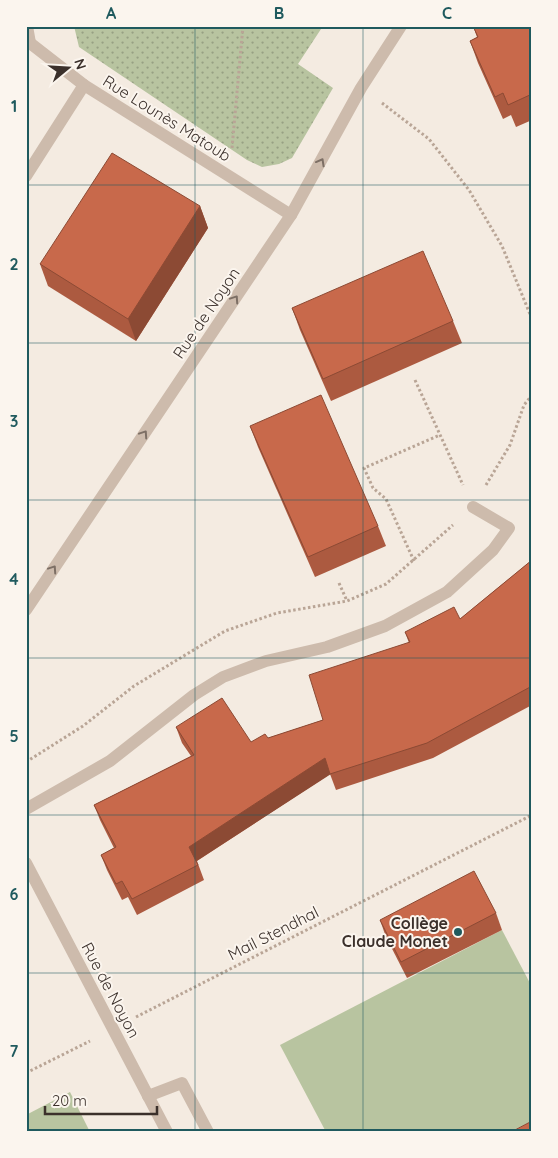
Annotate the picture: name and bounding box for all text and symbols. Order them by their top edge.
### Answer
text: A [106,3,117,23]
text: B [274,3,284,23]
text: C [442,3,452,23]
north arrow [42,42,92,92]
text: N [70,56,91,72]
street label: Rue Lounès Matoub [99,71,235,165]
text: 1 [11,96,17,116]
one-way arrow [315,158,325,167]
text: 2 [9,254,19,274]
street label: Rue de Noyon [168,264,244,362]
one-way arrow [229,296,238,305]
text: 3 [10,411,18,431]
one-way arrow [138,431,147,440]
one-way arrow [47,565,57,574]
text: 4 [9,569,19,589]
text: 5 [9,726,19,746]
text: 6 [10,884,19,904]
street label: Mail Stendhal [224,902,322,964]
place label: Collège Claude Monet [342,913,448,951]
marker: Collège Claude Monet [452,926,464,938]
street label: Rue de Noyon [77,939,145,1041]
text: 7 [10,1041,19,1061]
scale bar [45,1083,158,1115]
text: 20 m [52,1091,87,1110]

